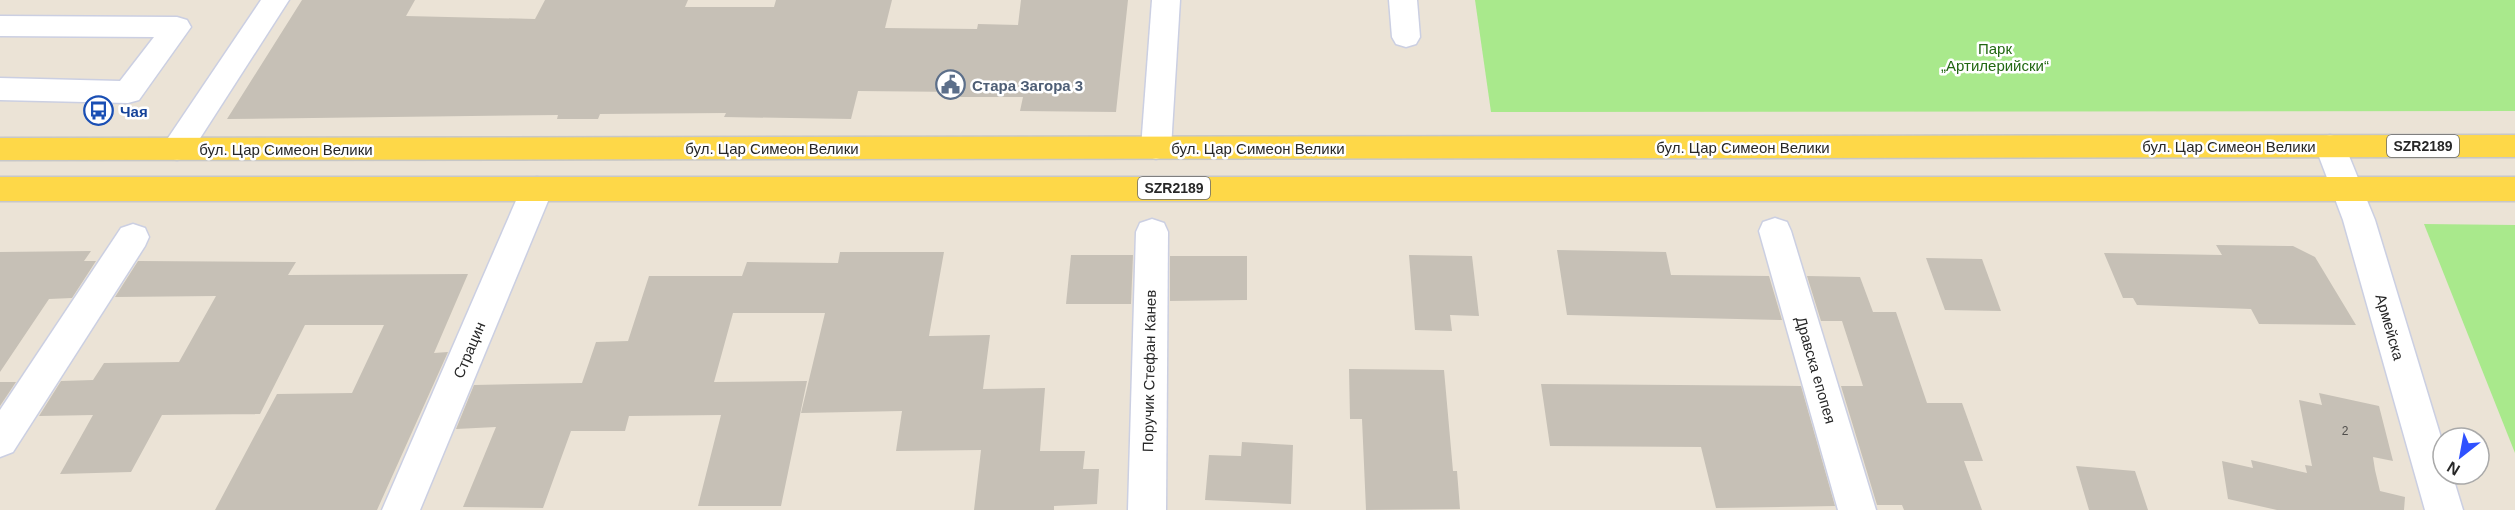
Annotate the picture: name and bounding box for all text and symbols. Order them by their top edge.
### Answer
park label: Парк „Артилерийски“ [1941,40,2049,74]
public building icon: Стара Загора 3 [935,69,967,101]
place label: Стара Загора 3 [972,77,1083,94]
bus stop icon: Чая [83,95,115,127]
place label: Чая [120,103,148,120]
road number: SZR2189 [2387,135,2459,157]
street label: бул. Цар Симеон Велики [2142,138,2316,155]
street label: бул. Цар Симеон Велики [1656,139,1830,156]
street label: бул. Цар Симеон Велики [685,140,859,157]
street label: бул. Цар Симеон Велики [1171,140,1345,157]
street label: бул. Цар Симеон Велики [199,141,373,158]
road number: SZR2189 [1138,177,1210,199]
street label: Поручик Стефан Канев [1139,290,1159,452]
street label: Армейска [2372,292,2408,363]
street label: Дравска епопея [1793,314,1839,426]
street label: Страцин [450,319,488,381]
house number: 2 [2342,424,2349,438]
north arrow [2431,426,2491,486]
text: N [2444,458,2463,479]

